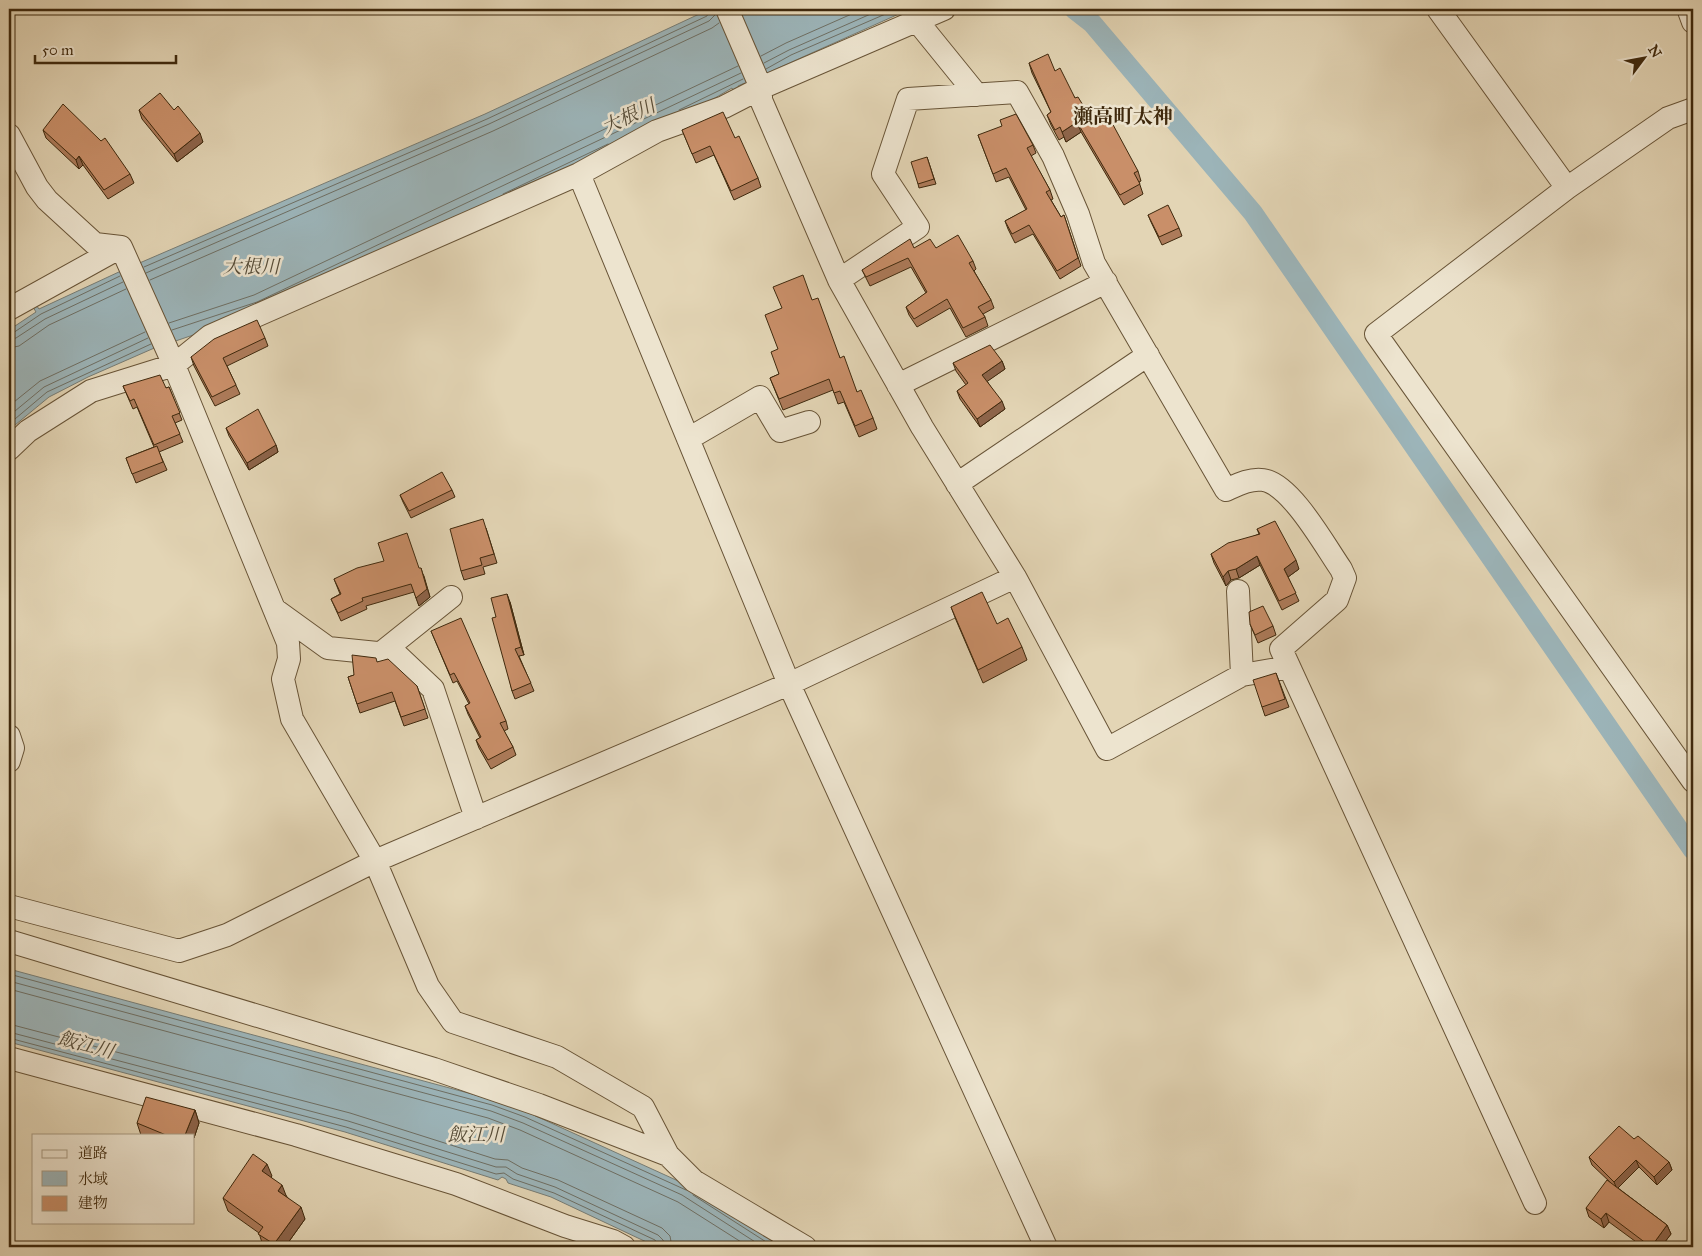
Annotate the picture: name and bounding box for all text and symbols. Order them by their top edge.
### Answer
scale bar [35,32,176,64]
north arrow [1620,32,1670,82]
text: 50 m [42,41,74,59]
text: N [1644,42,1665,61]
water label: 大根川 [598,93,661,139]
district label: 瀬高町太神 [1073,104,1173,128]
water label: 大根川 [222,255,281,278]
water label: 飯江川 [55,1026,118,1063]
water label: 飯江川 [447,1123,506,1146]
legend [32,1134,195,1224]
text: 道路 [78,1144,108,1162]
text: 水域 [78,1170,108,1188]
text: 建物 [78,1194,108,1212]

